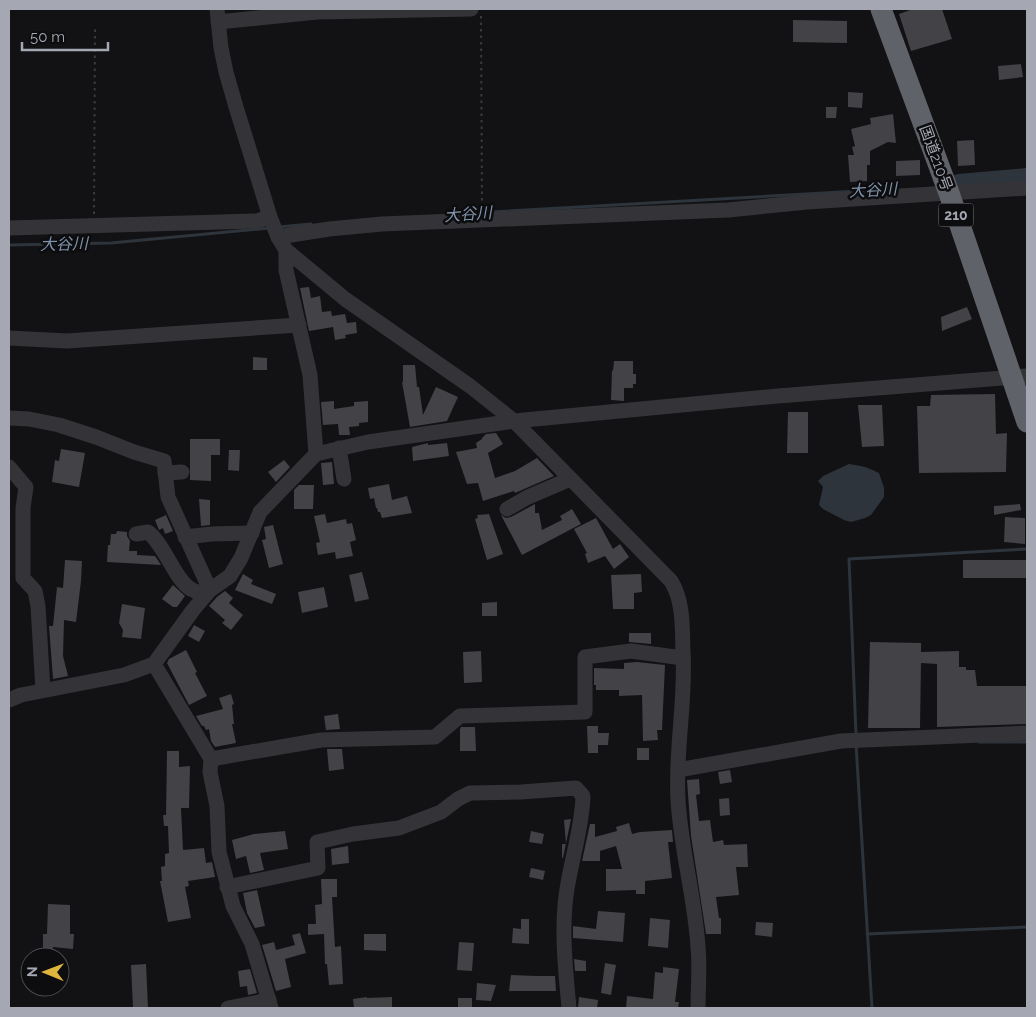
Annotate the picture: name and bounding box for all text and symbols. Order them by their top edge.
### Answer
scale bar [22,20,109,52]
text: 50 m [30,28,65,46]
street label: 国道210号 [916,123,956,193]
water label: 大谷川 [849,179,899,201]
water label: 大谷川 [443,203,495,225]
road number: 210 [938,204,974,226]
water label: 大谷川 [40,234,90,254]
north arrow [20,947,70,997]
text: N [24,966,40,977]

